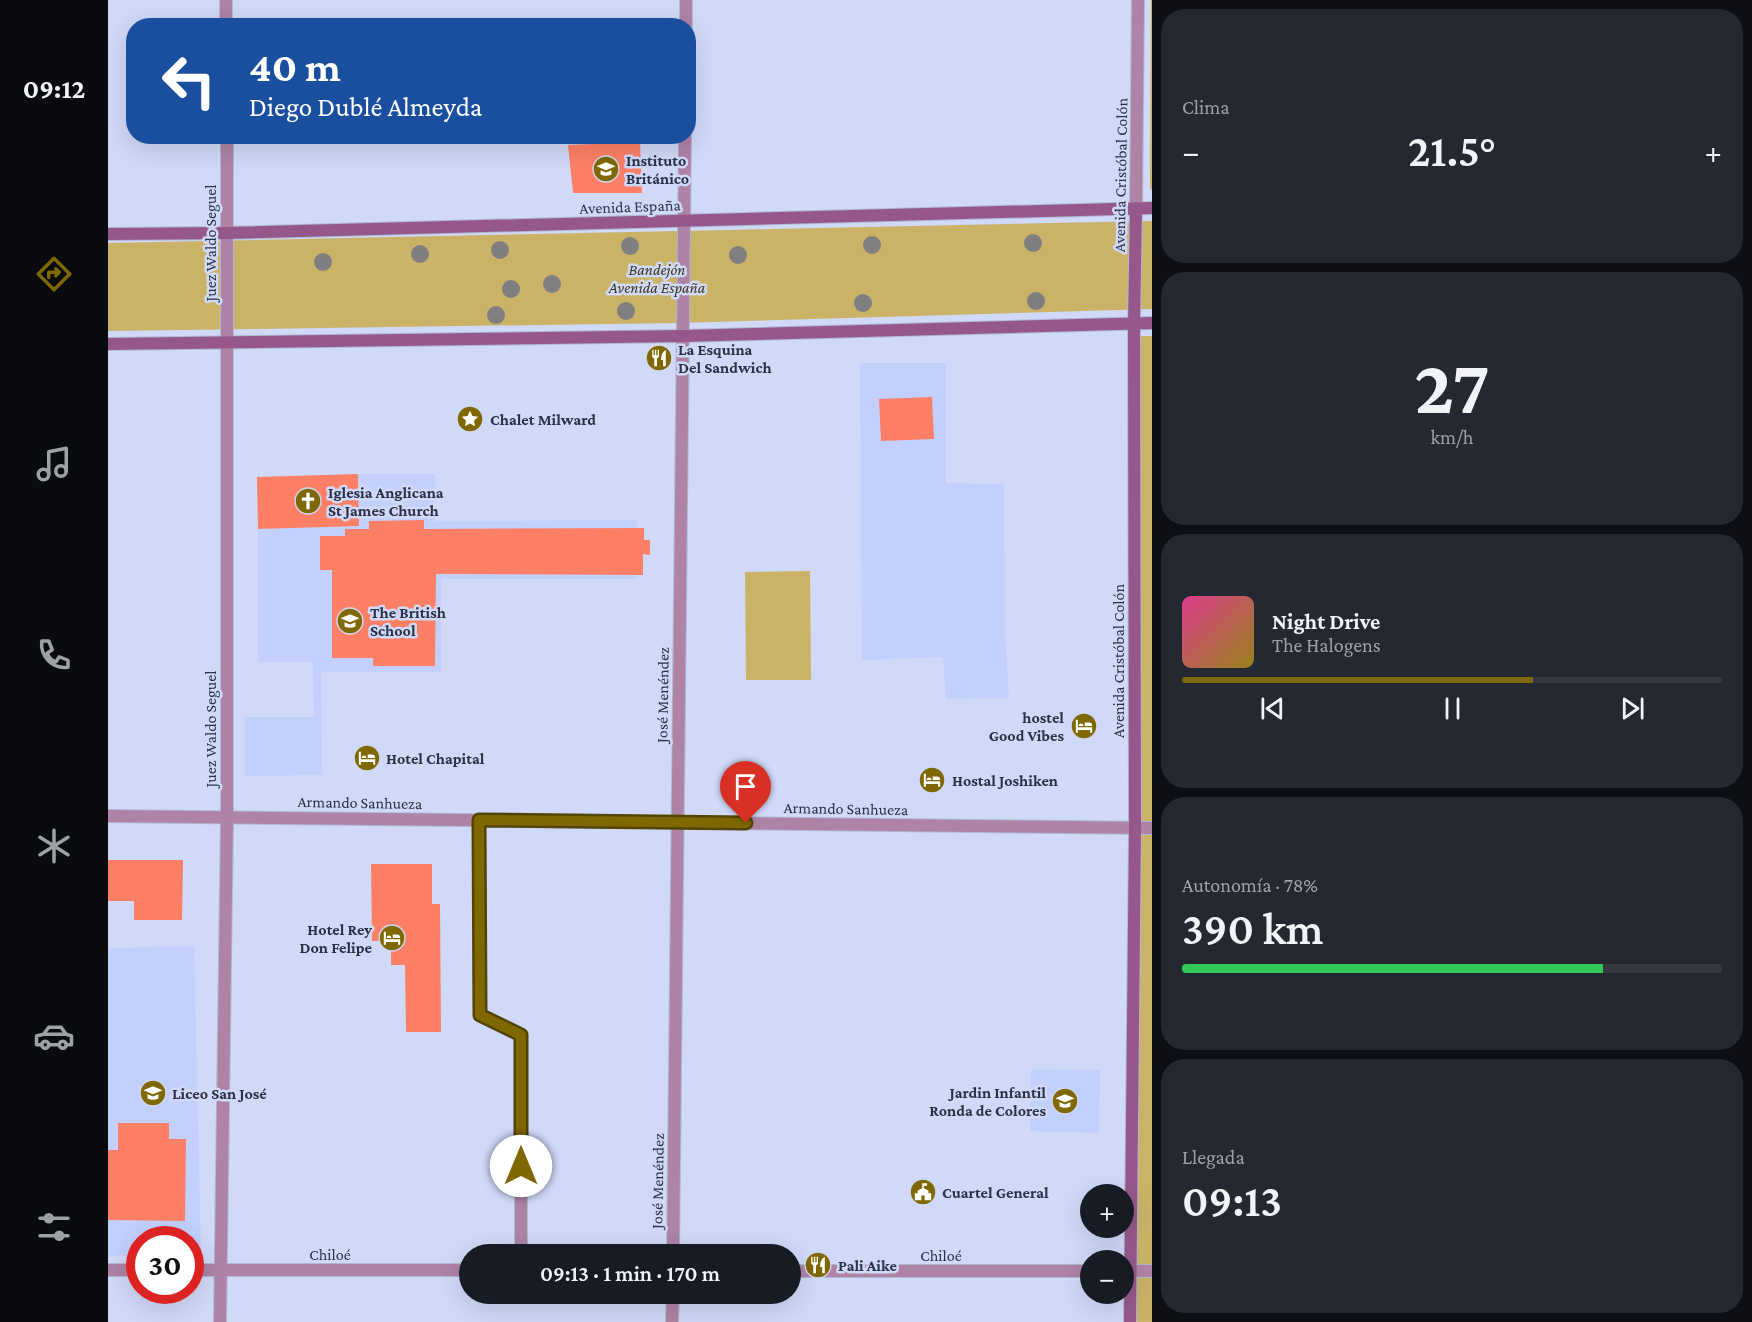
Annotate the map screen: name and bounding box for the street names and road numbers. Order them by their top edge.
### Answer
street label: Avenida Cristóbal Colón [1111,97,1130,252]
street label: Juez Waldo Seguel [202,184,220,304]
street label: Avenida España [579,196,682,218]
street label: Avenida Cristóbal Colón [1110,583,1127,738]
street label: José Menéndez [653,647,673,745]
street label: Juez Waldo Seguel [202,670,220,790]
street label: Armando Sanhueza [297,793,423,812]
street label: Armando Sanhueza [783,799,909,818]
street label: José Menéndez [648,1133,668,1231]
street label: Chiloé [309,1246,351,1263]
street label: Chiloé [920,1247,962,1264]

